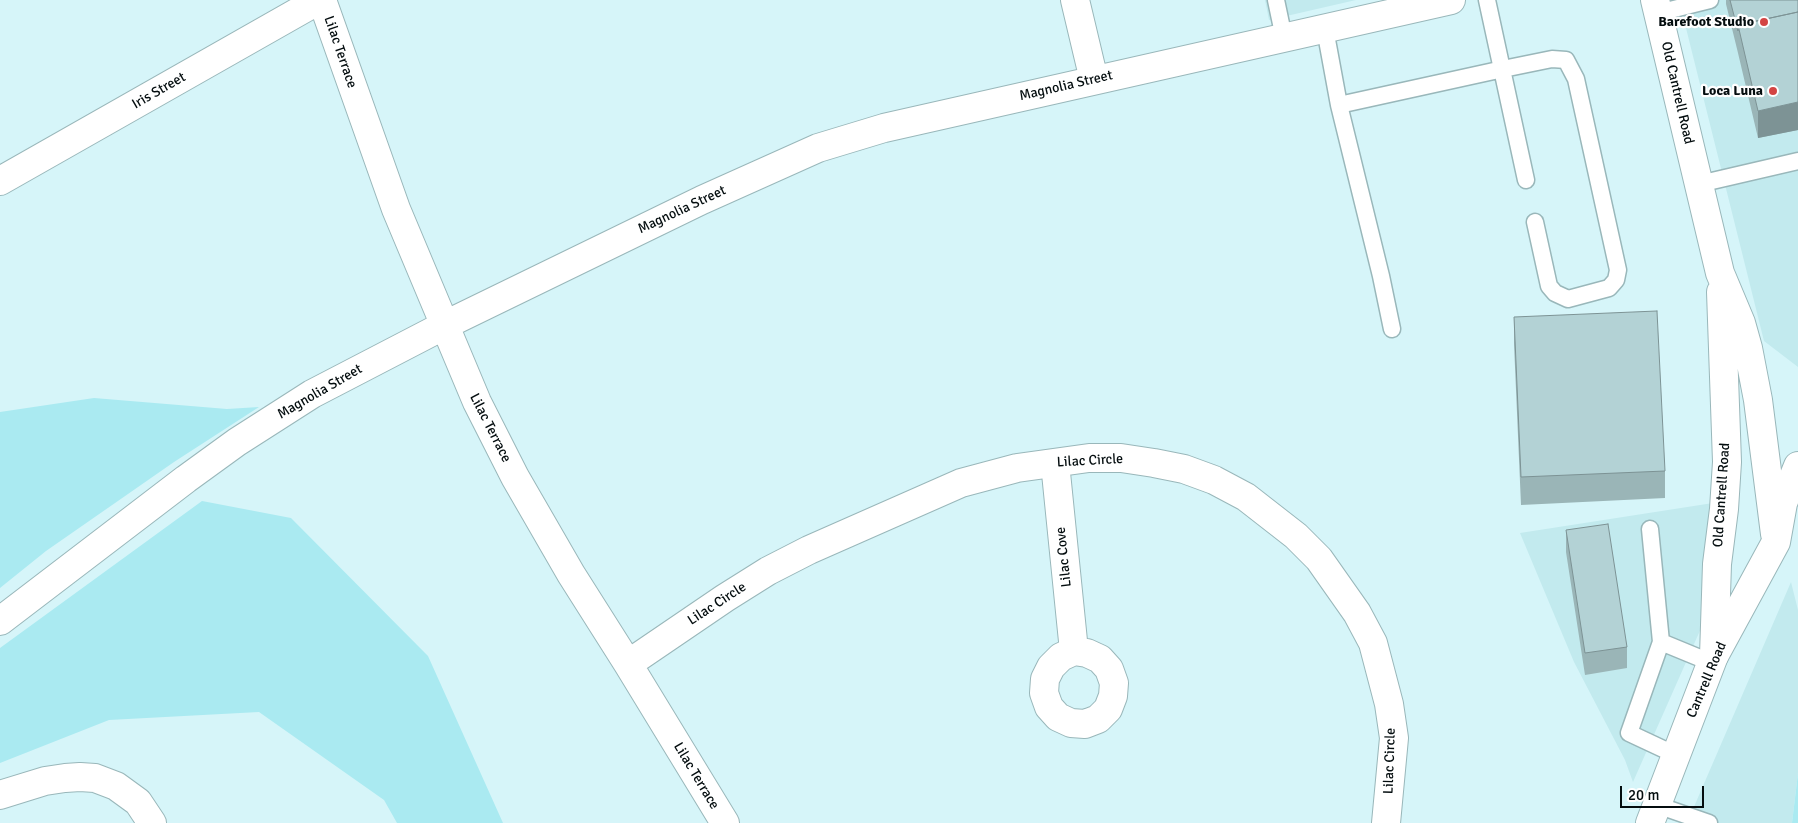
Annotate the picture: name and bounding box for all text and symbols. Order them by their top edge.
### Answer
street label: Lilac Terrace [320,14,360,90]
place label: Barefoot Studio [1658,14,1754,30]
marker: Barefoot Studio [1758,16,1770,28]
street label: Old Cantrell Road [1657,40,1697,146]
street label: Magnolia Street [1018,67,1114,105]
street label: Iris Street [129,69,189,113]
place label: Loca Luna [1702,83,1763,99]
marker: Loca Luna [1767,85,1779,97]
street label: Magnolia Street [635,182,729,238]
street label: Magnolia Street [275,361,365,423]
street label: Lilac Terrace [465,391,515,465]
street label: Old Cantrell Road [1710,442,1734,548]
street label: Lilac Circle [1056,451,1124,471]
street label: Lilac Cove [1052,526,1076,588]
street label: Lilac Circle [685,579,749,629]
street label: Cantrell Road [1683,639,1731,721]
street label: Lilac Circle [1380,728,1400,794]
street label: Lilac Terrace [669,739,723,813]
scale bar [1623,776,1707,808]
text: 20 m [1628,786,1659,804]

